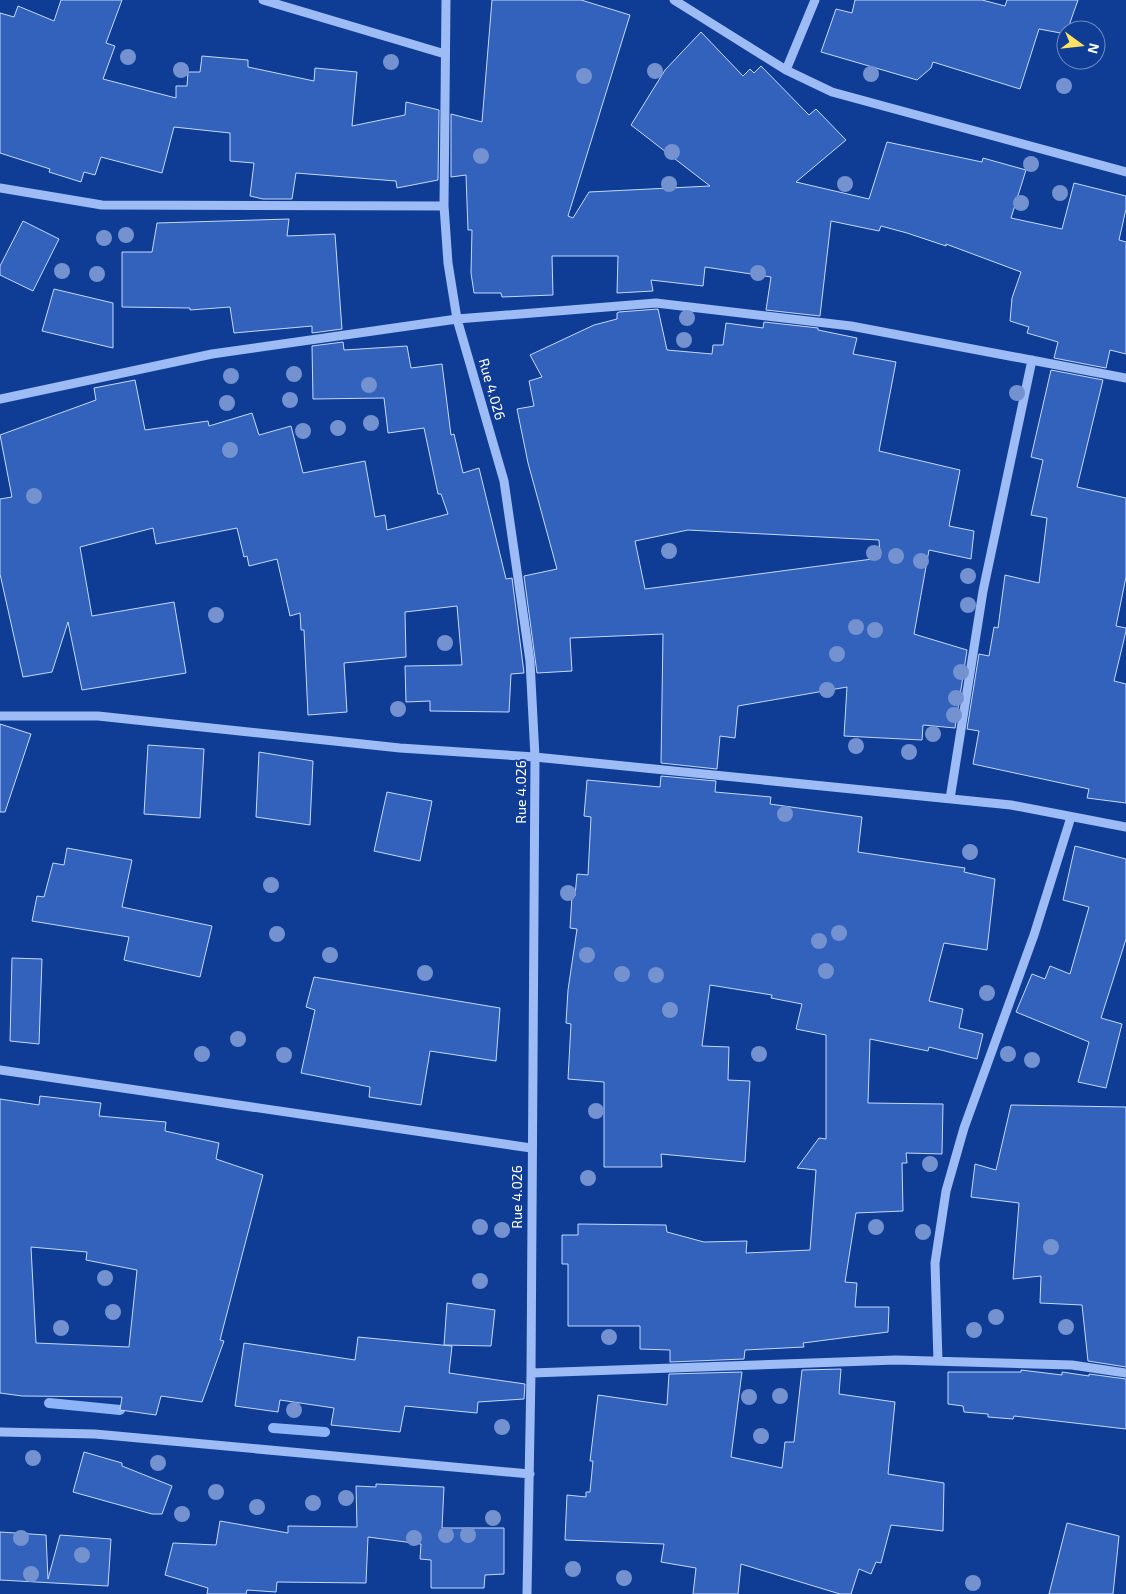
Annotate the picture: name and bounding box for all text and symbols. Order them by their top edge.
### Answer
north arrow [1056,20,1106,70]
text: N [1085,41,1104,56]
street label: Rue 4.026 [476,356,509,422]
street label: Rue 4.026 [512,760,529,824]
street label: Rue 4.026 [508,1165,525,1229]

